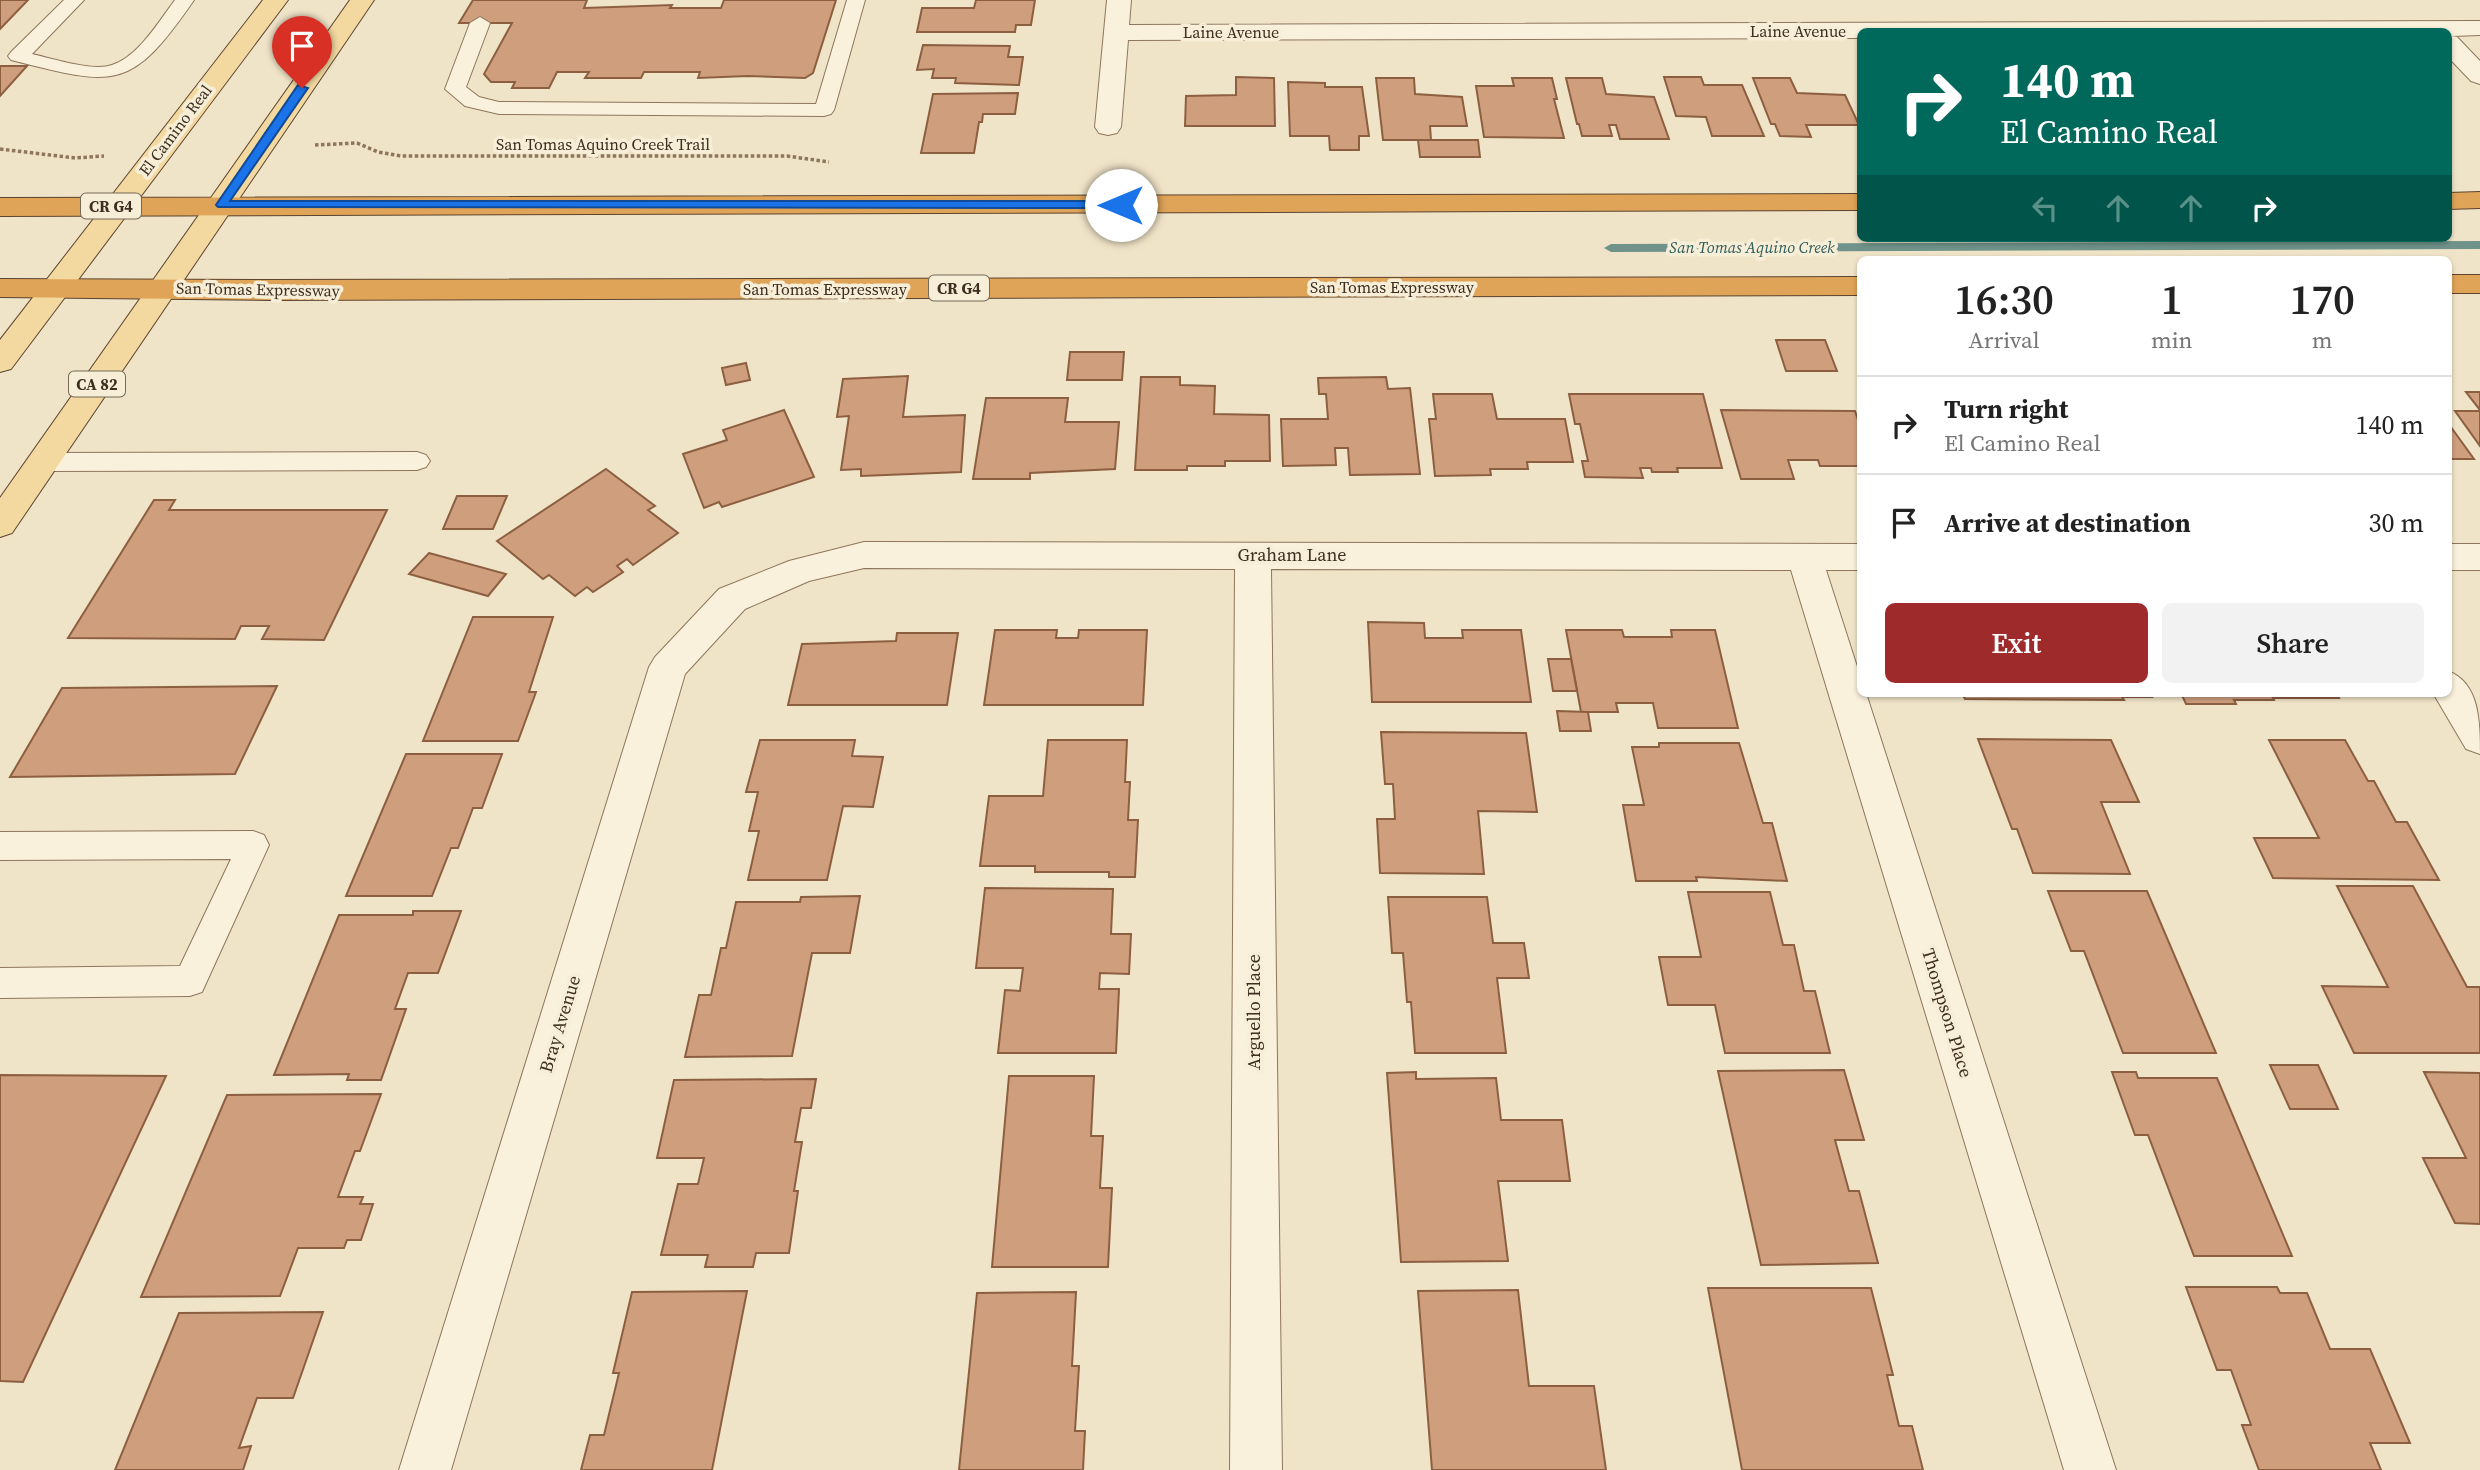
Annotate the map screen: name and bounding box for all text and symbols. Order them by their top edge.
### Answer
pin [272,16,332,88]
street label: Laine Avenue [1750,20,1846,42]
street label: Laine Avenue [1183,21,1279,43]
icon: arrive [283,27,321,65]
text: 140 m [2000,46,2135,113]
icon: right [1885,56,1976,147]
street label: El Camino Real [133,80,217,180]
text: El Camino Real [2000,110,2218,154]
street label: San Tomas Aquino Creek Trail [496,133,710,155]
position arrow [1084,168,1158,242]
icon: left [2026,189,2064,227]
icon: ahead [2099,189,2137,227]
icon: ahead [2172,189,2210,227]
icon: right [2245,189,2283,227]
road number: CR G4 [81,194,141,218]
water label: San Tomas Aquino Creek [1669,236,1835,258]
text: 16:30 [1954,270,2054,328]
text: 1 [2161,270,2183,328]
text: 170 [2289,270,2355,328]
road number: CR G4 [929,276,989,300]
street label: San Tomas Expressway [1310,276,1475,298]
street label: San Tomas Expressway [176,277,341,301]
street label: San Tomas Expressway [743,278,908,300]
text: Arrival [1968,324,2040,356]
text: min [2151,324,2192,356]
text: m [2312,324,2333,356]
road number: CA 82 [69,372,125,396]
text: Turn right [1944,391,2068,427]
icon: right [1885,406,1923,444]
text: 140 m [2356,407,2424,443]
text: El Camino Real [1944,427,2101,459]
icon: arrive [1885,504,1923,542]
text: Arrive at destination [1944,505,2191,541]
text: 30 m [2369,505,2424,541]
street label: Graham Lane [1237,542,1347,567]
button: Exit [1885,603,2148,683]
button: Share [2162,603,2424,683]
street label: Thompson Place [1916,945,1979,1080]
street label: Arguello Place [1241,954,1266,1070]
street label: Bray Avenue [533,972,586,1075]

